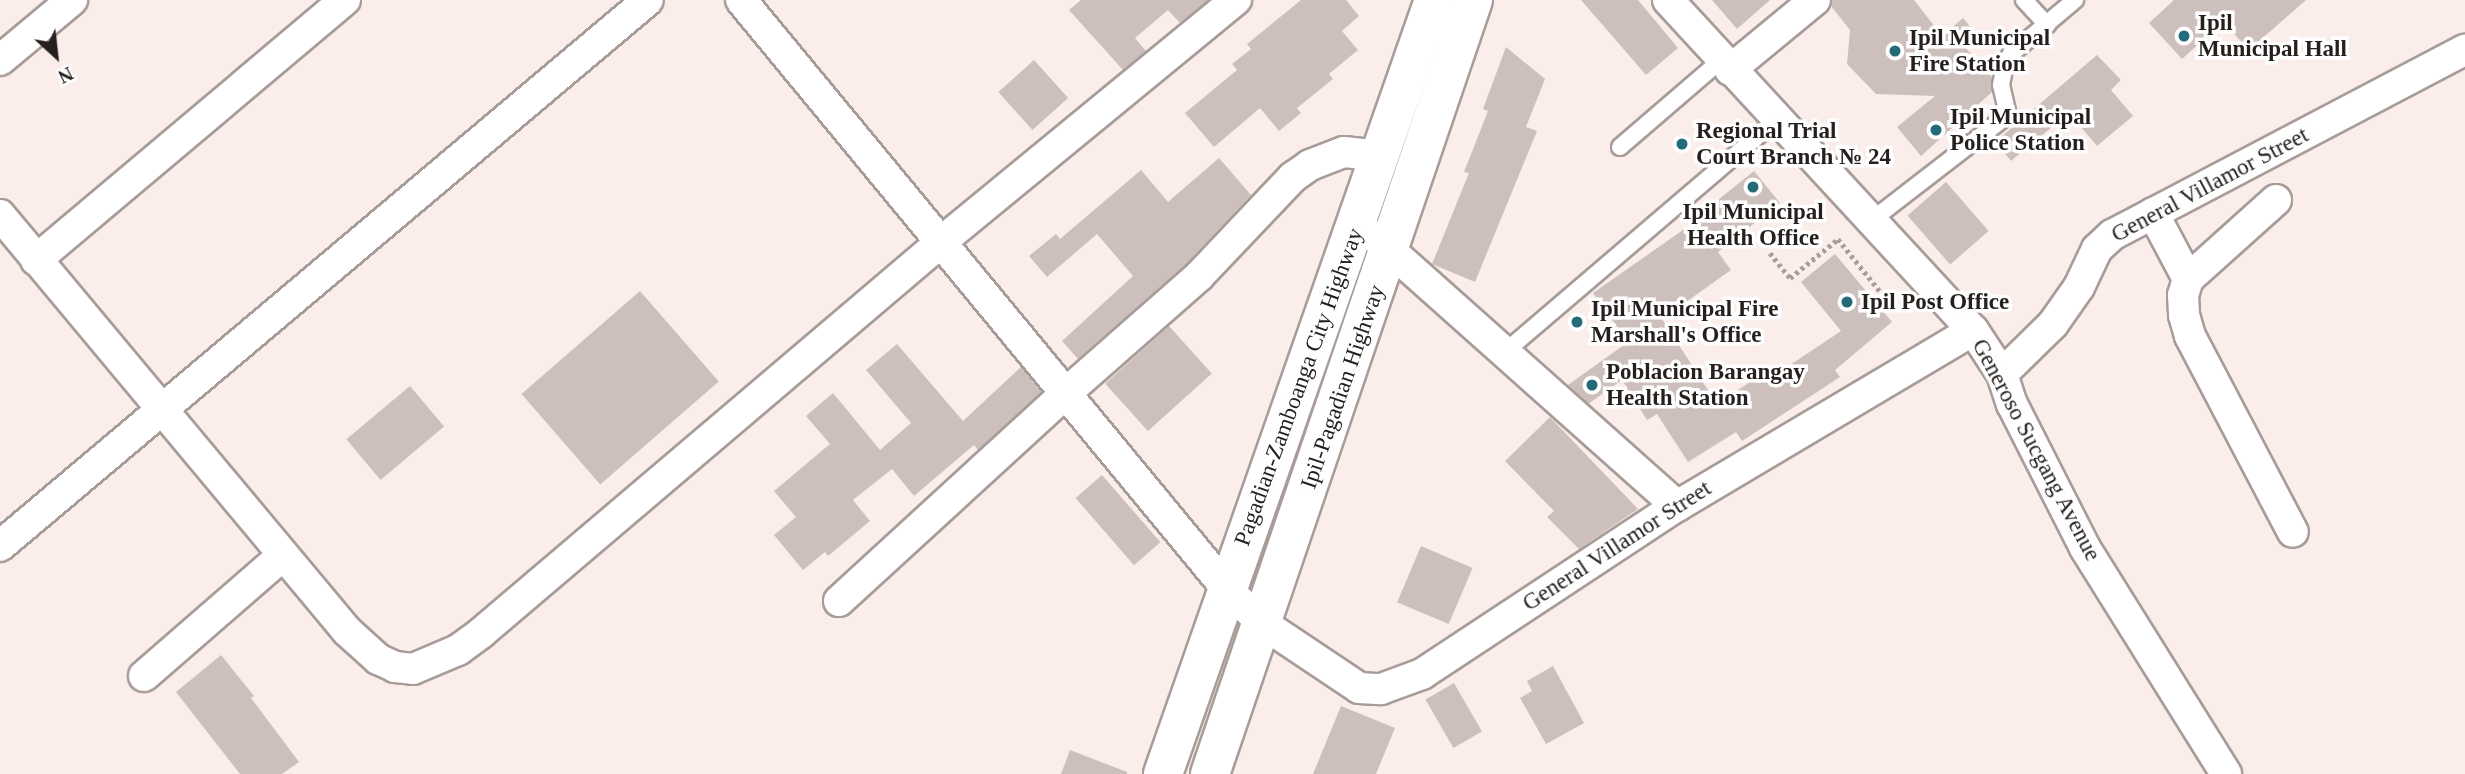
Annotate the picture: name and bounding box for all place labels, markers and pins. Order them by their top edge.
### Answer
place label: Ipil Municipal Hall [2198,9,2347,63]
place label: Ipil Municipal Fire Station [1909,24,2050,78]
marker: Ipil Municipal Hall [2176,28,2192,44]
marker: Ipil Municipal Fire Station [1887,43,1903,59]
place label: Ipil Municipal Police Station [1950,103,2091,157]
place label: Regional Trial Court Branch № 24 [1696,117,1891,171]
marker: Ipil Municipal Police Station [1928,122,1944,138]
marker: Regional Trial Court Branch № 24 [1674,136,1690,152]
marker: Ipil Municipal Health Office [1745,179,1761,195]
place label: Ipil Municipal Health Office [1682,198,1824,252]
place label: Ipil Post Office [1861,288,2009,316]
marker: Ipil Post Office [1839,294,1855,310]
place label: Ipil Municipal Fire Marshall's Office [1591,295,1778,349]
marker: Ipil Municipal Fire Marshall's Office [1569,314,1585,330]
place label: Poblacion Barangay Health Station [1606,358,1805,412]
marker: Poblacion Barangay Health Station [1584,377,1600,393]

